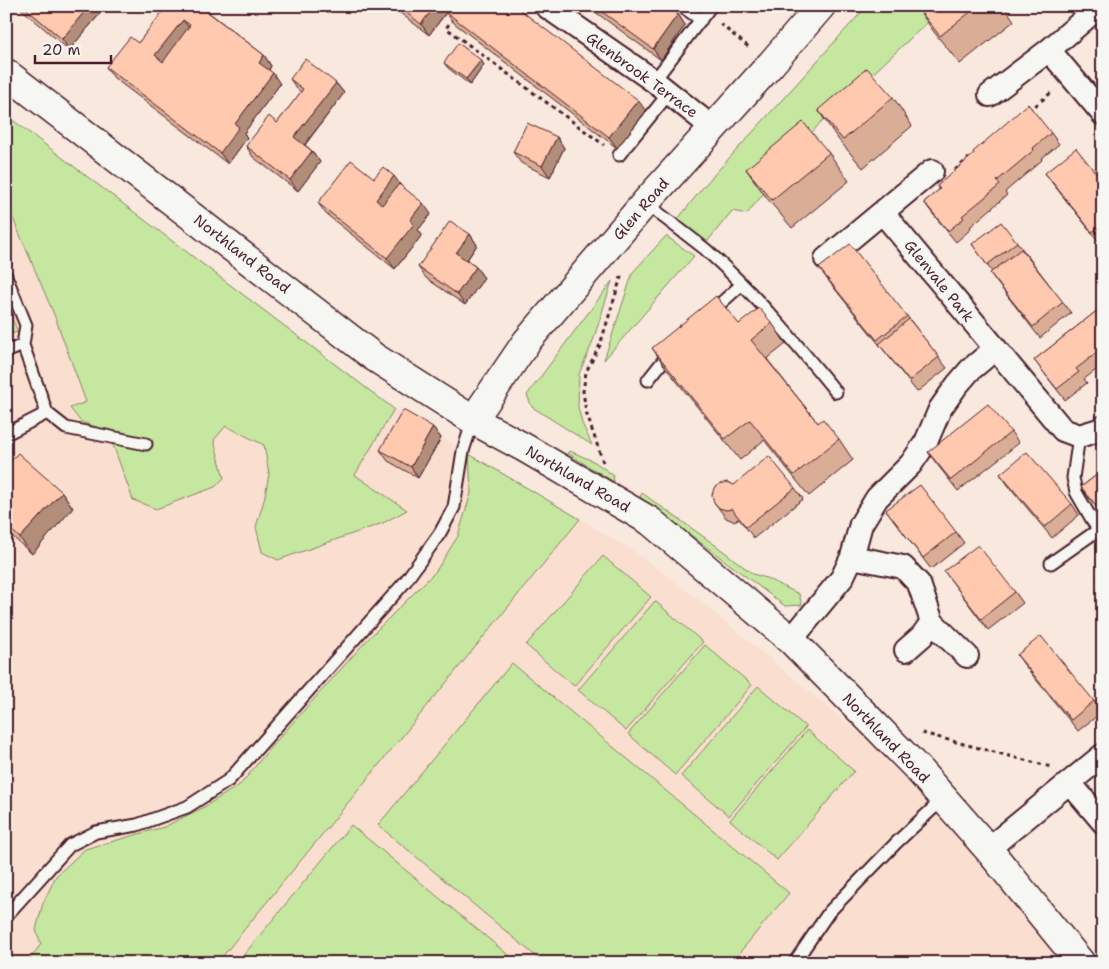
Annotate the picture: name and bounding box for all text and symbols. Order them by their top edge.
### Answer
street label: Glenbrook Terrace [582,28,702,122]
scale bar [35,32,111,64]
text: 20 m [42,40,81,60]
street label: Glen Road [609,173,674,244]
street label: Northland Road [190,210,295,298]
street label: Glenvale Park [900,236,978,326]
street label: Northland Road [522,441,634,517]
street label: Northland Road [838,689,934,788]

